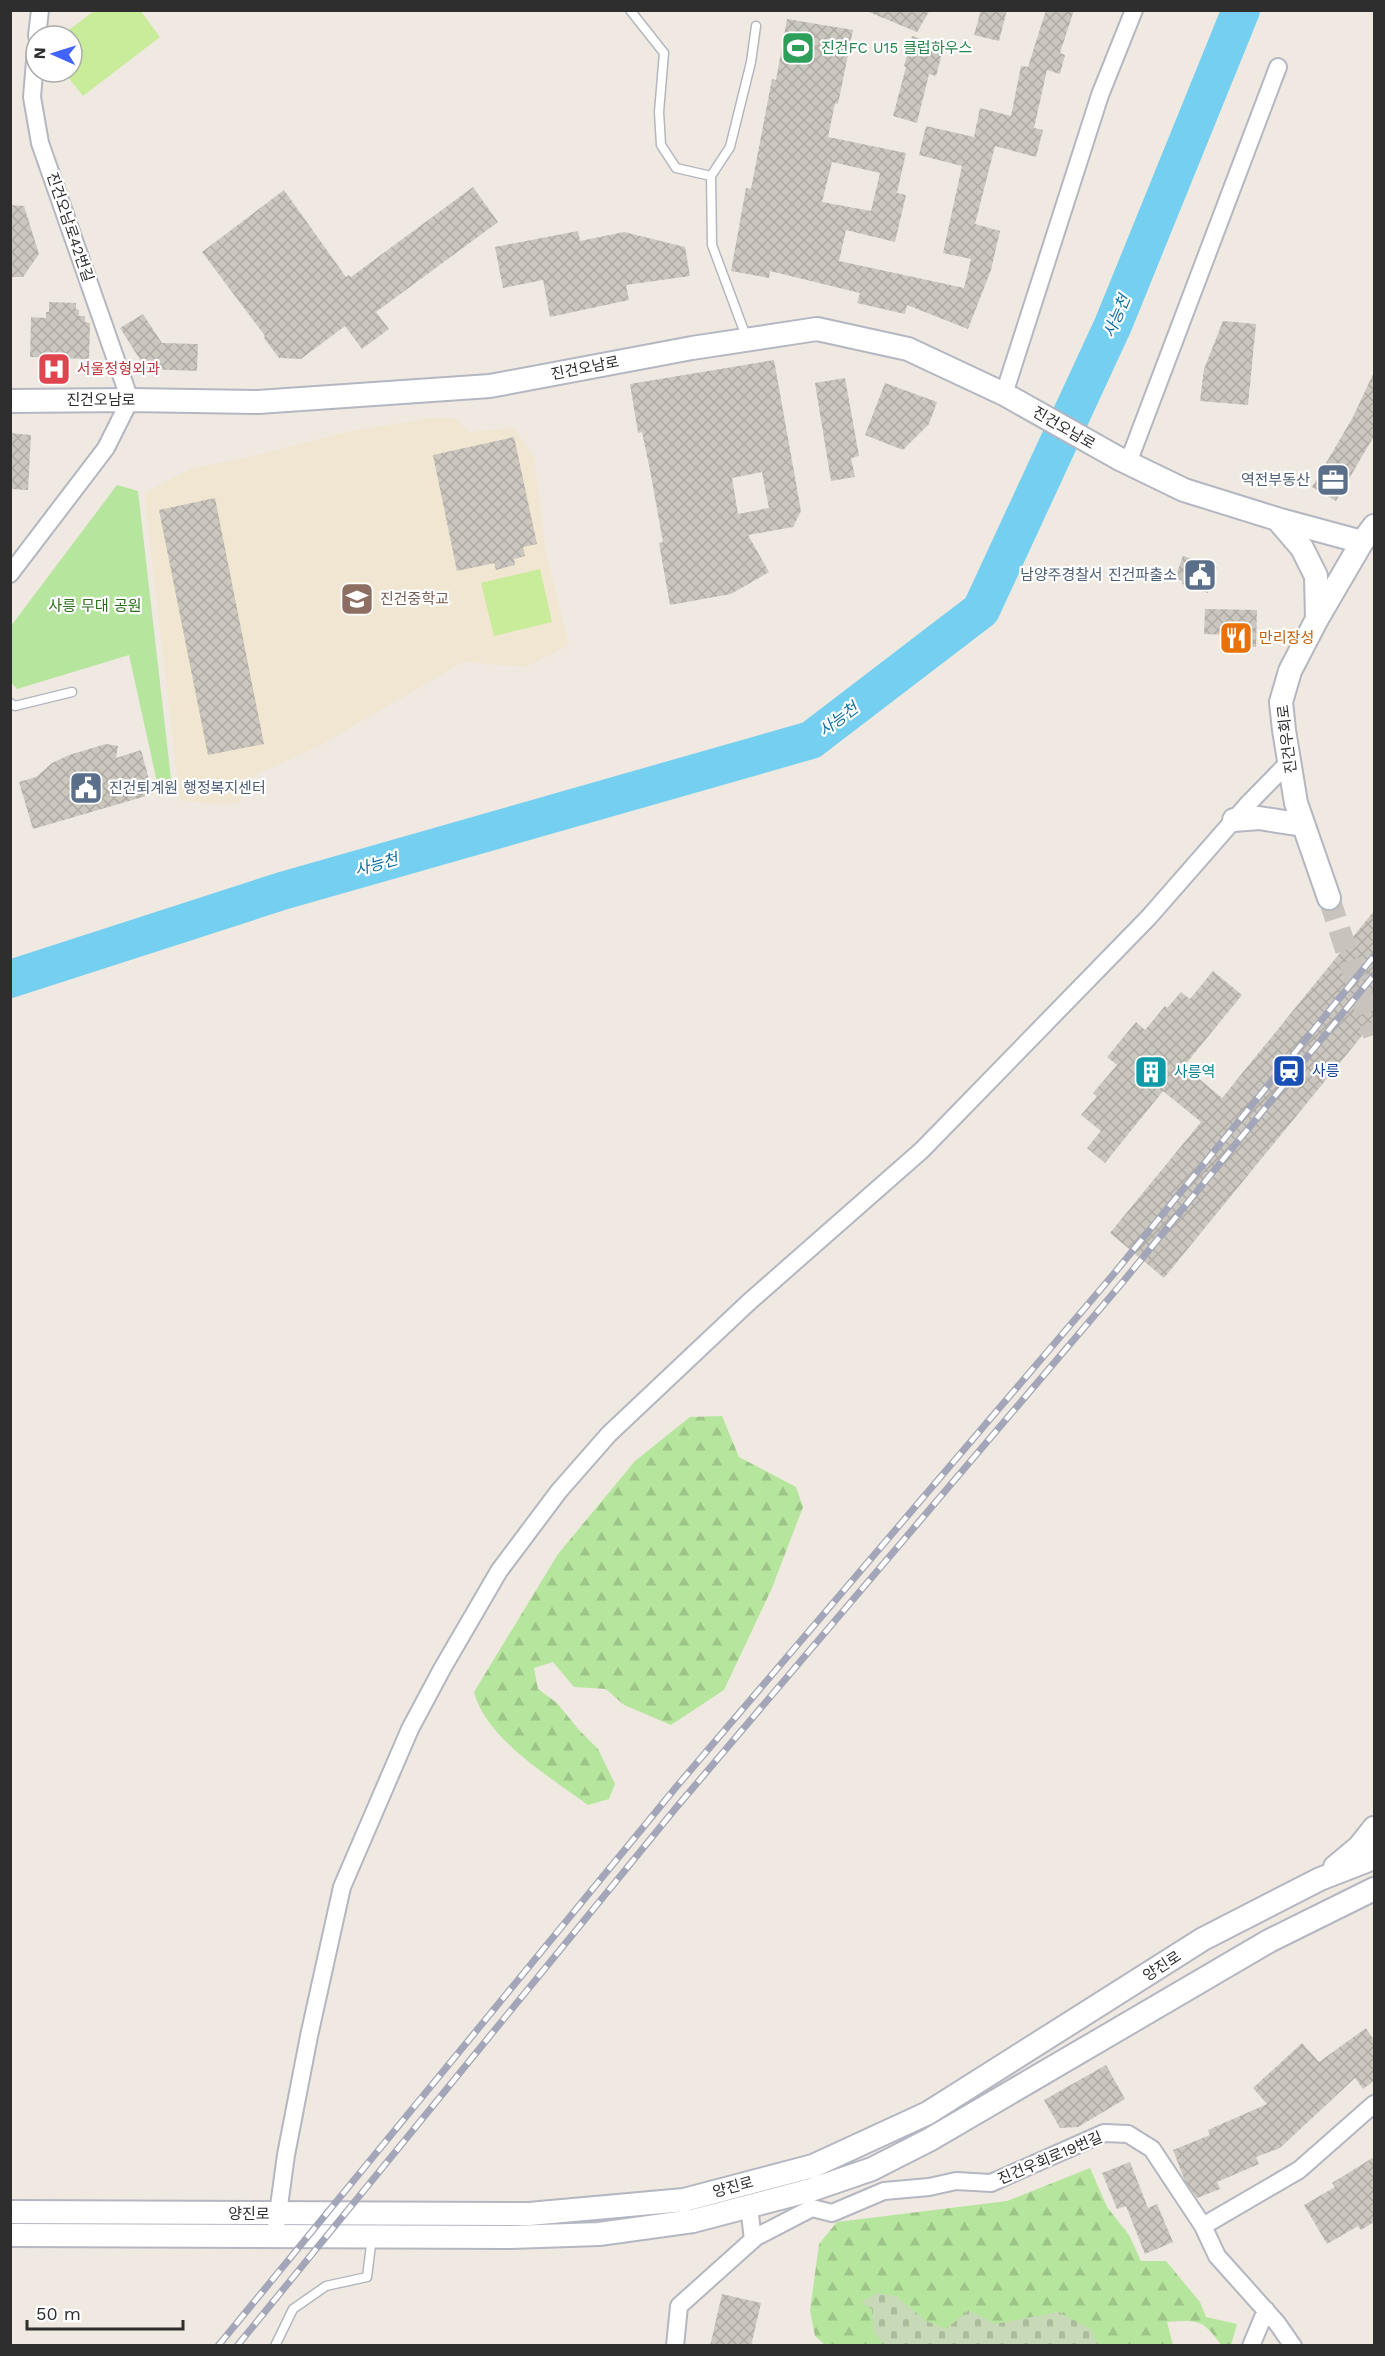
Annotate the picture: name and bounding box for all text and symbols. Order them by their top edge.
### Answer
north arrow [24,24,84,84]
sports icon: 진건FC U15 클럽하우스 [780,30,816,66]
place label: 진건FC U15 클럽하우스 [821,39,972,57]
text: N [30,47,49,60]
street label: 진건오남로42번길 [43,170,97,284]
water label: 사능천 [1099,290,1135,340]
hospital icon: 서울정형외과 [36,351,72,387]
street label: 진건오남로 [549,353,621,383]
place label: 서울정형외과 [77,360,160,378]
street label: 진건오남로 [66,391,136,409]
street label: 진건오남로 [1030,403,1098,453]
office icon: 역전부동산 [1315,462,1351,498]
place label: 역전부동산 [1241,471,1310,489]
public building icon: 남양주경찰서 진건파출소 [1182,557,1218,593]
place label: 남양주경찰서 진건파출소 [1020,566,1177,584]
school or university icon: 진건중학교 [339,581,375,617]
place label: 진건중학교 [380,590,449,608]
park label: 사릉 무대 공원 [48,597,142,615]
restaurant icon: 만리장성 [1218,620,1254,656]
place label: 만리장성 [1259,629,1314,647]
water label: 사능천 [815,697,863,740]
street label: 진건우회로 [1274,704,1300,774]
public building icon: 진건퇴계원 행정복지센터 [68,770,104,806]
place label: 진건퇴계원 행정복지센터 [109,779,266,797]
water label: 사능천 [352,849,402,880]
station icon: 사릉 [1271,1053,1307,1089]
building icon: 사릉역 [1133,1054,1169,1090]
place label: 사릉 [1312,1062,1340,1080]
place label: 사릉역 [1174,1063,1215,1081]
street label: 양진로 [1140,1947,1184,1985]
street label: 진건우회로19번길 [995,2128,1105,2188]
street label: 양진로 [711,2173,755,2201]
street label: 양진로 [228,2205,270,2223]
scale bar [27,2293,183,2331]
text: 50 m [36,2303,81,2324]

